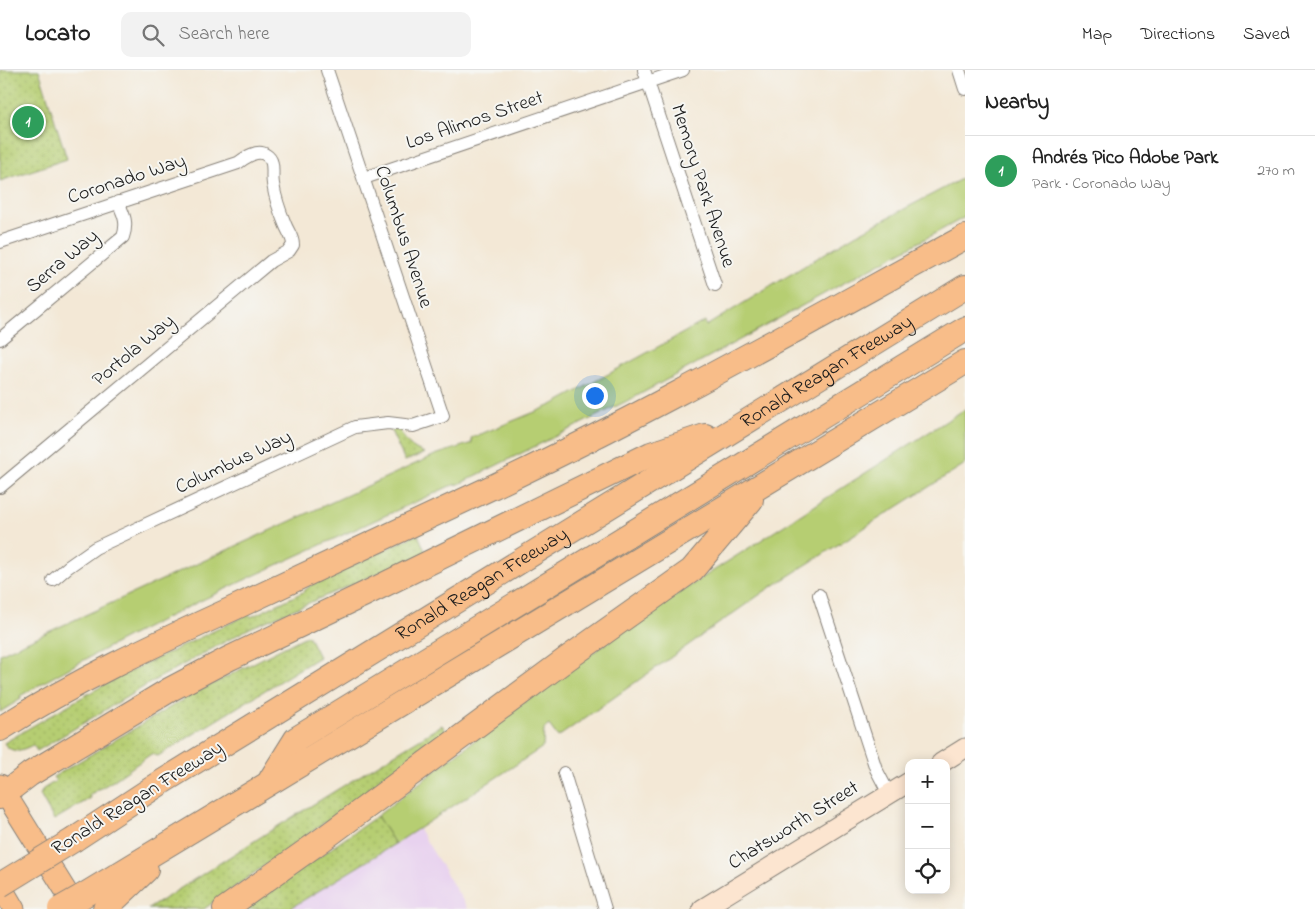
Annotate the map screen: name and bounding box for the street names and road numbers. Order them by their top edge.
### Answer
street label: Los Alimos Street [402,84,548,158]
street label: Memory Park Avenue [662,101,742,271]
street label: Coronado Way [64,147,190,213]
street label: Columbus Avenue [366,162,440,312]
street label: Serra Way [20,223,106,301]
street label: Portola Way [86,308,182,394]
street label: Ronald Reagan Freeway [735,308,919,436]
street label: Columbus Way [171,423,297,503]
street label: Ronald Reagan Freeway [390,520,574,649]
street label: Ronald Reagan Freeway [46,734,230,865]
street label: Chatsworth Street [723,774,865,878]

